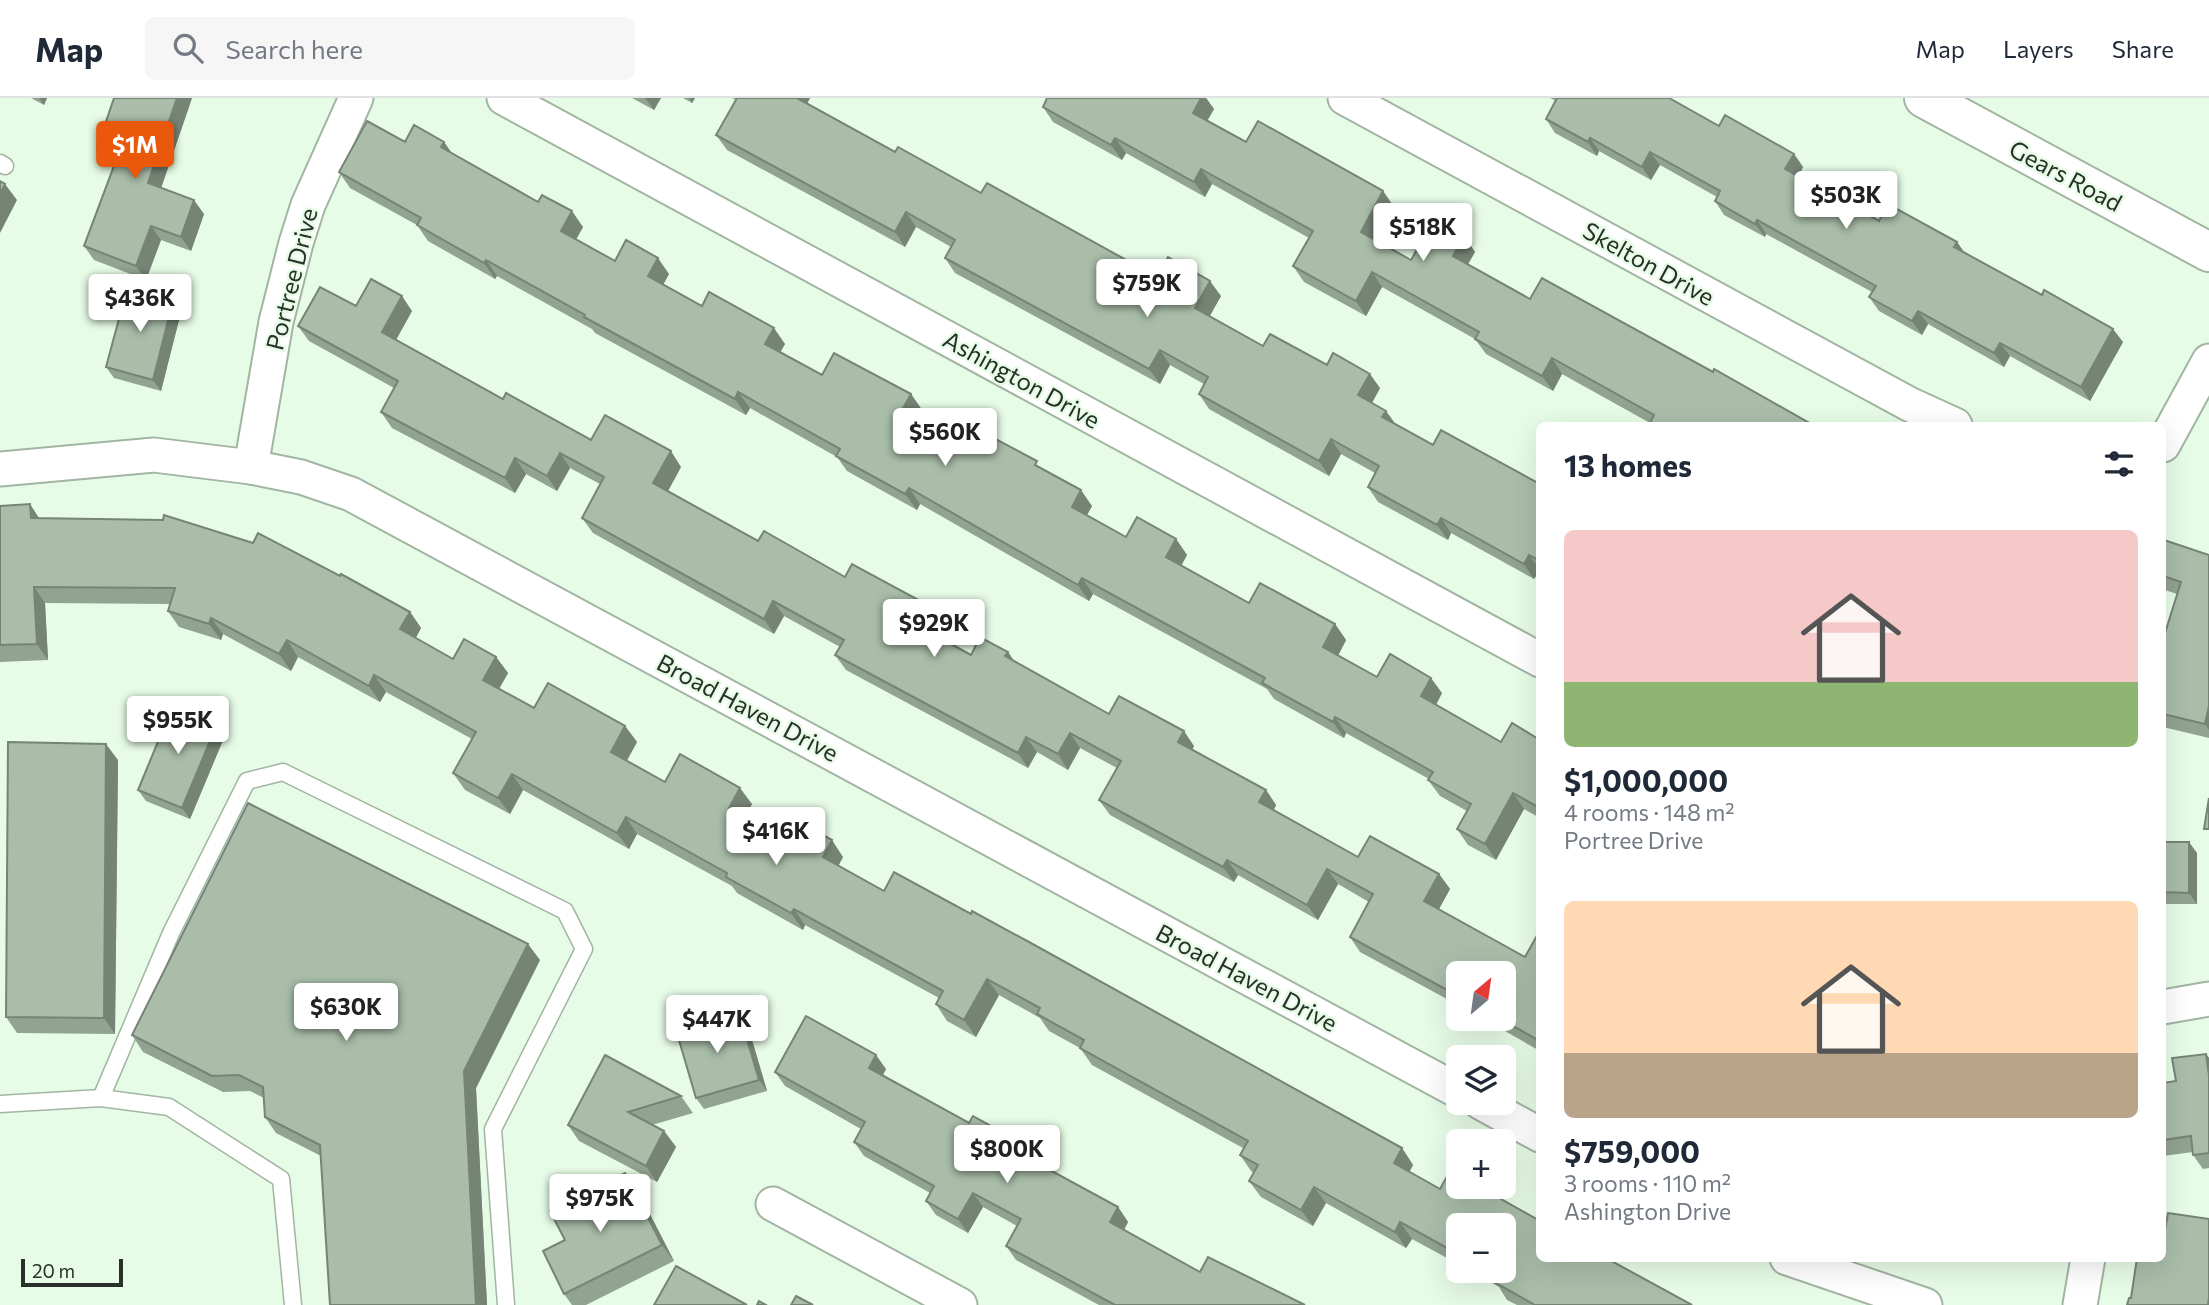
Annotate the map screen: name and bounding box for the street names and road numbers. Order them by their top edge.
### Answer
street label: Gears Road [2005,133,2127,217]
street label: Portree Drive [259,205,323,353]
street label: Skelton Drive [1578,215,1720,311]
street label: Ashington Drive [939,324,1105,434]
street label: Broad Haven Drive [652,647,844,767]
street label: Broad Haven Drive [1151,917,1343,1037]

